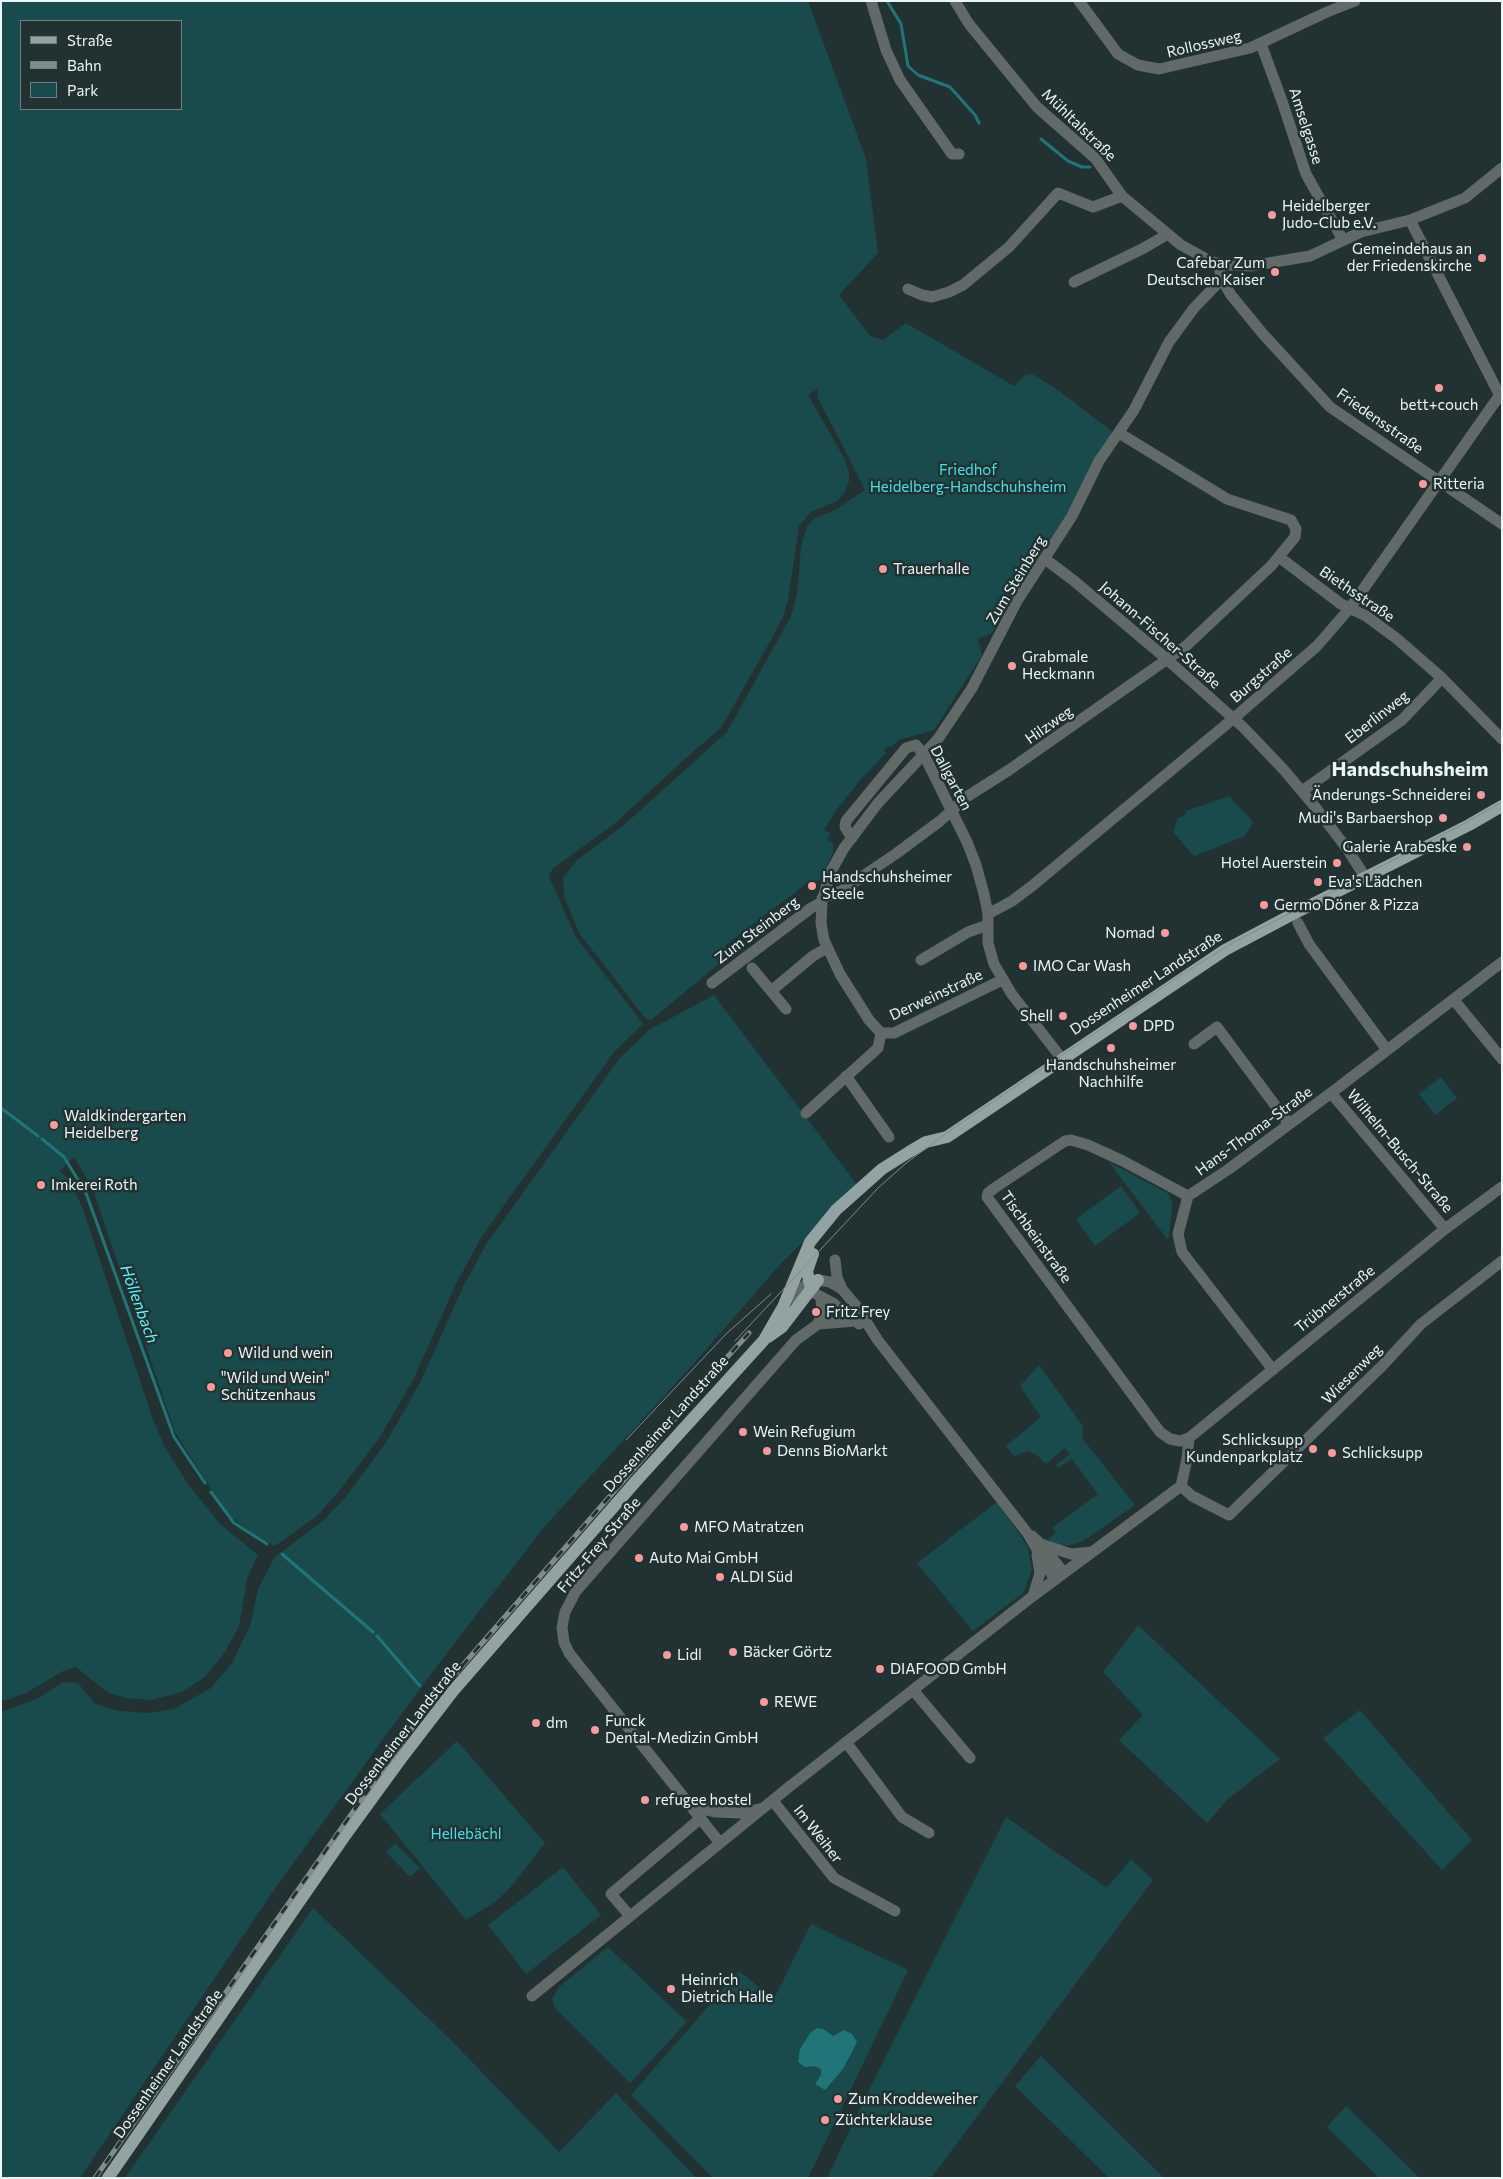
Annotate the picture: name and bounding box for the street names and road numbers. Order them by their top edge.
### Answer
street label: Rollossweg [1165,27,1243,61]
street label: Mühltalstraße [1038,85,1120,165]
street label: Amselgasse [1285,85,1327,167]
street label: Friedensstraße [1333,384,1427,458]
street label: Zum Steinberg [982,532,1050,628]
street label: Biethsstraße [1316,562,1398,626]
street label: Johann-Fischer-Straße [1096,578,1224,692]
street label: Burgstraße [1226,643,1296,707]
street label: Eberlinweg [1342,687,1412,747]
street label: Hilzweg [1022,702,1076,748]
street label: Dallgarten [926,742,976,814]
street label: Zum Steinberg [712,893,802,967]
street label: Dossenheimer Landstraße [1067,927,1225,1039]
street label: Derweinstraße [887,966,985,1024]
street label: Hans-Thoma-Straße [1192,1083,1316,1179]
street label: Wilhelm-Busch-Straße [1343,1086,1457,1216]
street label: Tischbeinstraße [997,1188,1075,1286]
street label: Trübnerstraße [1291,1261,1379,1337]
street label: Wiesenweg [1318,1340,1386,1408]
street label: Dossenheimer Landstraße [600,1352,732,1496]
street label: Fritz-Frey-Straße [554,1493,644,1597]
street label: Dossenheimer Landstraße [341,1658,465,1808]
street label: Im Weiher [790,1801,846,1867]
street label: Dossenheimer Landstraße [110,1986,226,2142]

